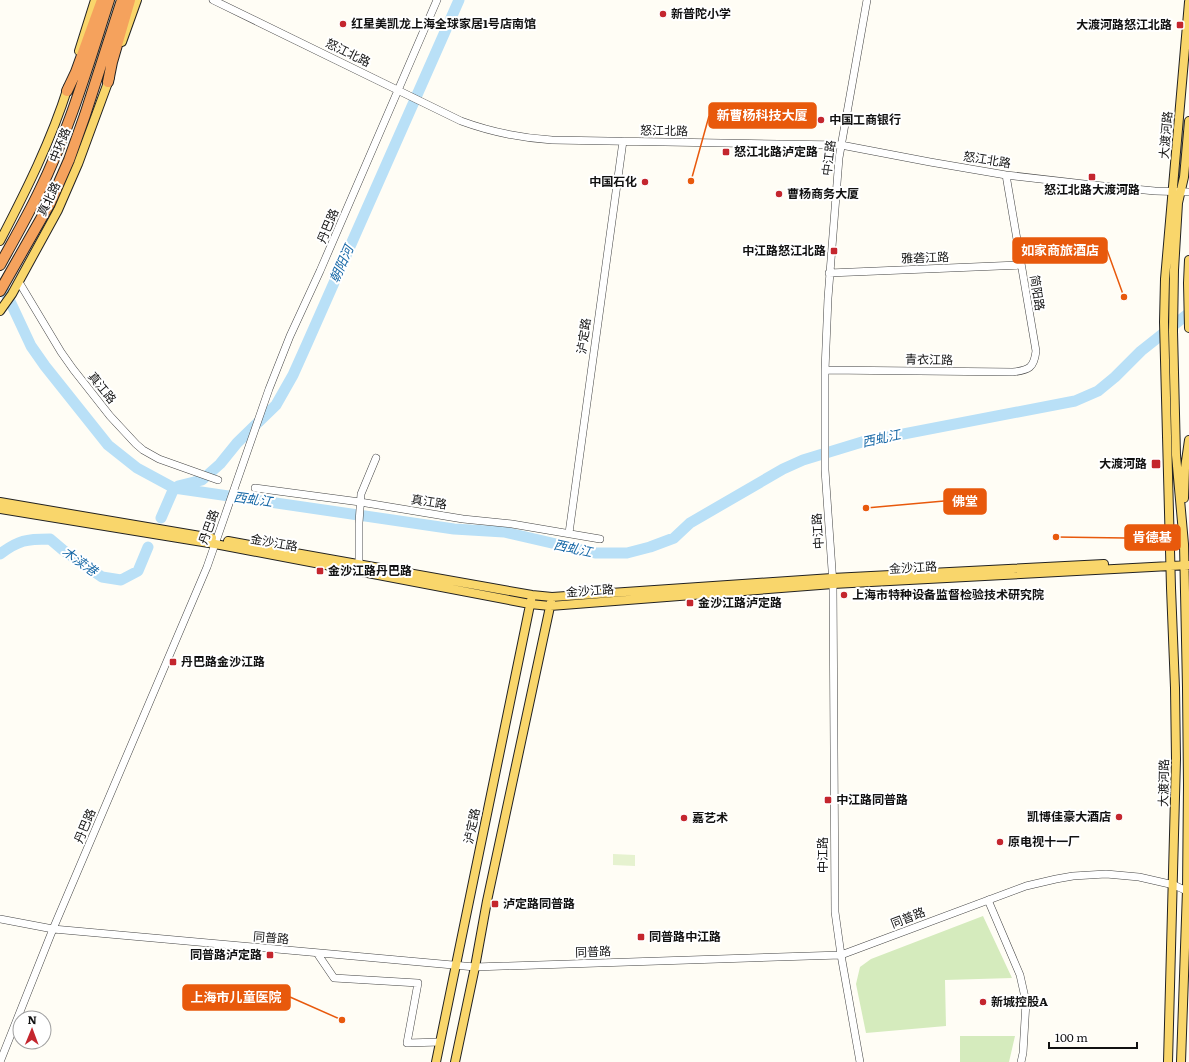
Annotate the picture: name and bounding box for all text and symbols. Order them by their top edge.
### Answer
place label: 新普陀小学 [671,4,731,22]
marker: 新普陀小学 [658,9,668,19]
place label: 红星美凯龙上海全球家居1号店南馆 [351,14,536,32]
place label: 大渡河路怒江北路 [1076,15,1172,33]
marker: 红星美凯龙上海全球家居1号店南馆 [338,19,348,29]
marker: 大渡河路怒江北路 [1175,20,1185,30]
street label: 怒江北路 [323,33,374,71]
callout: 新曹杨科技大厦 [709,103,816,128]
text: 新曹杨科技大厦 [716,105,808,124]
place label: 中国工商银行 [829,110,901,128]
street label: 大渡河路 [1154,110,1176,160]
marker: 中国工商银行 [816,115,826,125]
street label: 怒江北路 [640,121,688,139]
street label: 中环路 [44,125,74,165]
street label: 中江路 [817,139,839,177]
place label: 怒江北路泸定路 [734,142,818,160]
street label: 怒江北路 [962,146,1012,172]
marker: 怒江北路泸定路 [721,147,731,157]
place label: 中国石化 [589,172,637,190]
marker: 怒江北路大渡河路 [1087,172,1097,182]
marker: 中国石化 [640,177,650,187]
street label: 真北路 [32,178,64,219]
place label: 怒江北路大渡河路 [1044,180,1140,198]
place label: 曹杨商务大厦 [787,184,859,202]
marker: 曹杨商务大厦 [774,189,784,199]
street label: 丹巴路 [312,206,342,246]
callout: 如家商旅酒店 [1013,238,1107,263]
water label: 朝阳河 [324,239,358,285]
text: 如家商旅酒店 [1021,240,1099,259]
place label: 中江路怒江北路 [742,241,826,259]
marker: 中江路怒江北路 [829,246,839,256]
street label: 雅砻江路 [901,247,949,267]
street label: 简阳路 [1026,274,1050,312]
street label: 泸定路 [572,317,594,355]
street label: 青衣江路 [905,350,953,368]
street label: 真江路 [84,368,121,407]
water label: 西虬江 [860,424,904,451]
place label: 大渡河路 [1099,454,1147,472]
marker: 大渡河路 [1150,458,1162,470]
water label: 西虬江 [232,486,276,511]
street label: 真江路 [410,489,448,513]
callout: 佛堂 [944,489,986,514]
text: 佛堂 [952,491,978,510]
street label: 丹巴路 [193,507,223,547]
street label: 中江路 [807,512,827,550]
callout: 肯德基 [1125,525,1180,550]
text: 肯德基 [1132,527,1172,546]
street label: 金沙江路 [249,529,299,555]
water label: 西虬江 [552,534,596,561]
water label: 木渎港 [59,541,103,581]
street label: 金沙江路 [889,557,937,577]
place label: 金沙江路丹巴路 [328,561,412,579]
marker: 金沙江路丹巴路 [315,566,325,576]
street label: 金沙江路 [565,579,615,601]
place label: 上海市特种设备监督检验技术研究院 [852,585,1044,603]
marker: 上海市特种设备监督检验技术研究院 [839,590,849,600]
place label: 金沙江路泸定路 [698,593,782,611]
marker: 金沙江路泸定路 [685,598,695,608]
place label: 丹巴路金沙江路 [181,652,265,670]
marker: 丹巴路金沙江路 [168,657,178,667]
street label: 大渡河路 [1154,759,1172,807]
place label: 中江路同普路 [836,790,908,808]
marker: 中江路同普路 [823,795,833,805]
street label: 丹巴路 [69,806,99,846]
street label: 泸定路 [458,806,484,845]
place label: 凯博佳豪大酒店 [1027,807,1111,825]
place label: 嘉艺术 [692,808,728,826]
marker: 凯博佳豪大酒店 [1114,812,1124,822]
marker: 嘉艺术 [679,813,689,823]
place label: 原电视十一厂 [1008,832,1080,850]
street label: 中江路 [813,837,831,873]
marker: 原电视十一厂 [995,837,1005,847]
place label: 泸定路同普路 [503,894,575,912]
marker: 泸定路同普路 [490,899,500,909]
street label: 同普路 [888,902,928,932]
street label: 同普路 [252,926,290,948]
place label: 同普路中江路 [649,927,721,945]
marker: 同普路中江路 [636,932,646,942]
street label: 同普路 [575,941,611,961]
place label: 同普路泸定路 [190,945,262,963]
marker: 同普路泸定路 [265,950,275,960]
callout: 上海市儿童医院 [183,985,290,1010]
text: 上海市儿童医院 [190,987,282,1006]
place label: 新城控股A [991,992,1048,1010]
marker: 新城控股A [978,997,988,1007]
north arrow [12,1010,52,1050]
text: N [27,1011,37,1027]
scale bar [1049,1024,1137,1050]
text: 100 m [1055,1028,1088,1046]

